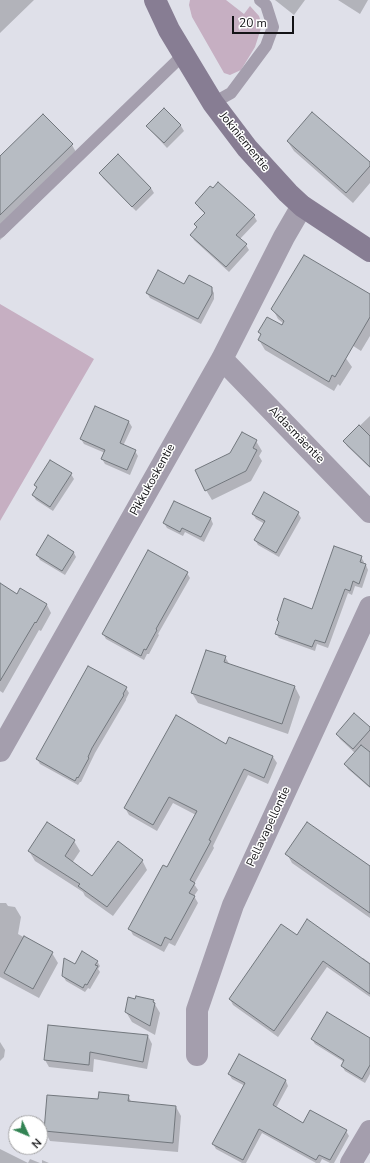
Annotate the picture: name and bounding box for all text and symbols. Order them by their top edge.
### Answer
scale bar [234,8,296,34]
text: 20 m [239,15,267,31]
street label: Jokiniementie [216,109,272,175]
street label: Aidasmäentie [265,403,327,467]
street label: Pikkukoskentie [127,442,179,518]
street label: Pellavapellontie [244,785,294,869]
north arrow [8,1115,48,1155]
text: N [28,1135,45,1151]

